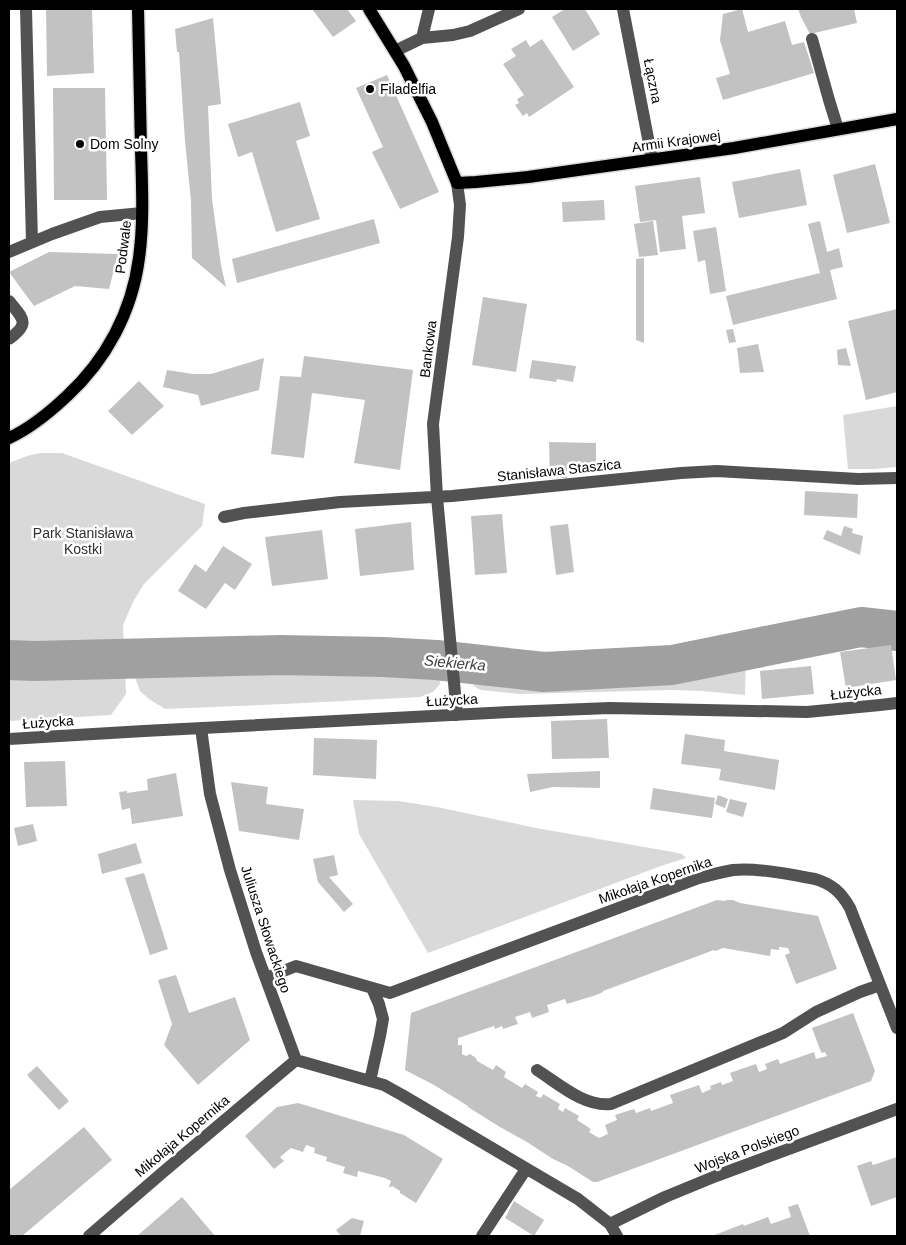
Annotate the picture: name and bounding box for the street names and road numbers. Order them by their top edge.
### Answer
street label: Łączna [641,57,665,105]
street label: Armii Krajowej [631,127,721,155]
street label: Podwale [112,219,134,275]
street label: Bankowa [417,319,439,379]
street label: Stanisława Staszica [496,456,622,484]
street label: Łużycka [830,681,883,703]
street label: Łużycka [426,691,478,709]
street label: Łużycka [22,712,74,732]
street label: Mikołaja Kopernika [596,853,714,907]
street label: Juliusza Słowackiego [238,863,294,995]
street label: Mikołaja Kopernika [132,1092,233,1180]
street label: Wojska Polskiego [693,1122,802,1176]

